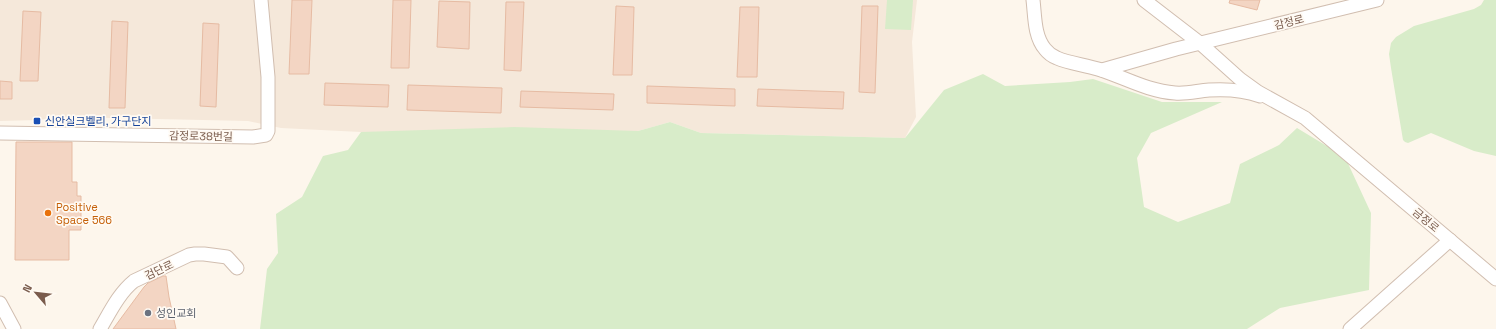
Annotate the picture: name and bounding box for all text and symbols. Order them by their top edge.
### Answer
street label: 감정로 [1273,12,1305,32]
place label: 신안실크벨리, 가구단지 [45,114,151,128]
marker: 신안실크벨리, 가구단지 [32,116,42,126]
street label: 감정로38번길 [169,128,233,144]
place label: Positive Space 566 [56,200,112,227]
street label: 금정로 [1410,205,1442,235]
marker: Positive Space 566 [43,208,53,218]
street label: 검단로 [142,257,176,283]
north arrow [16,273,56,313]
text: N [19,282,35,295]
place label: 성인교회 [156,306,196,320]
marker: 성인교회 [143,308,153,318]

